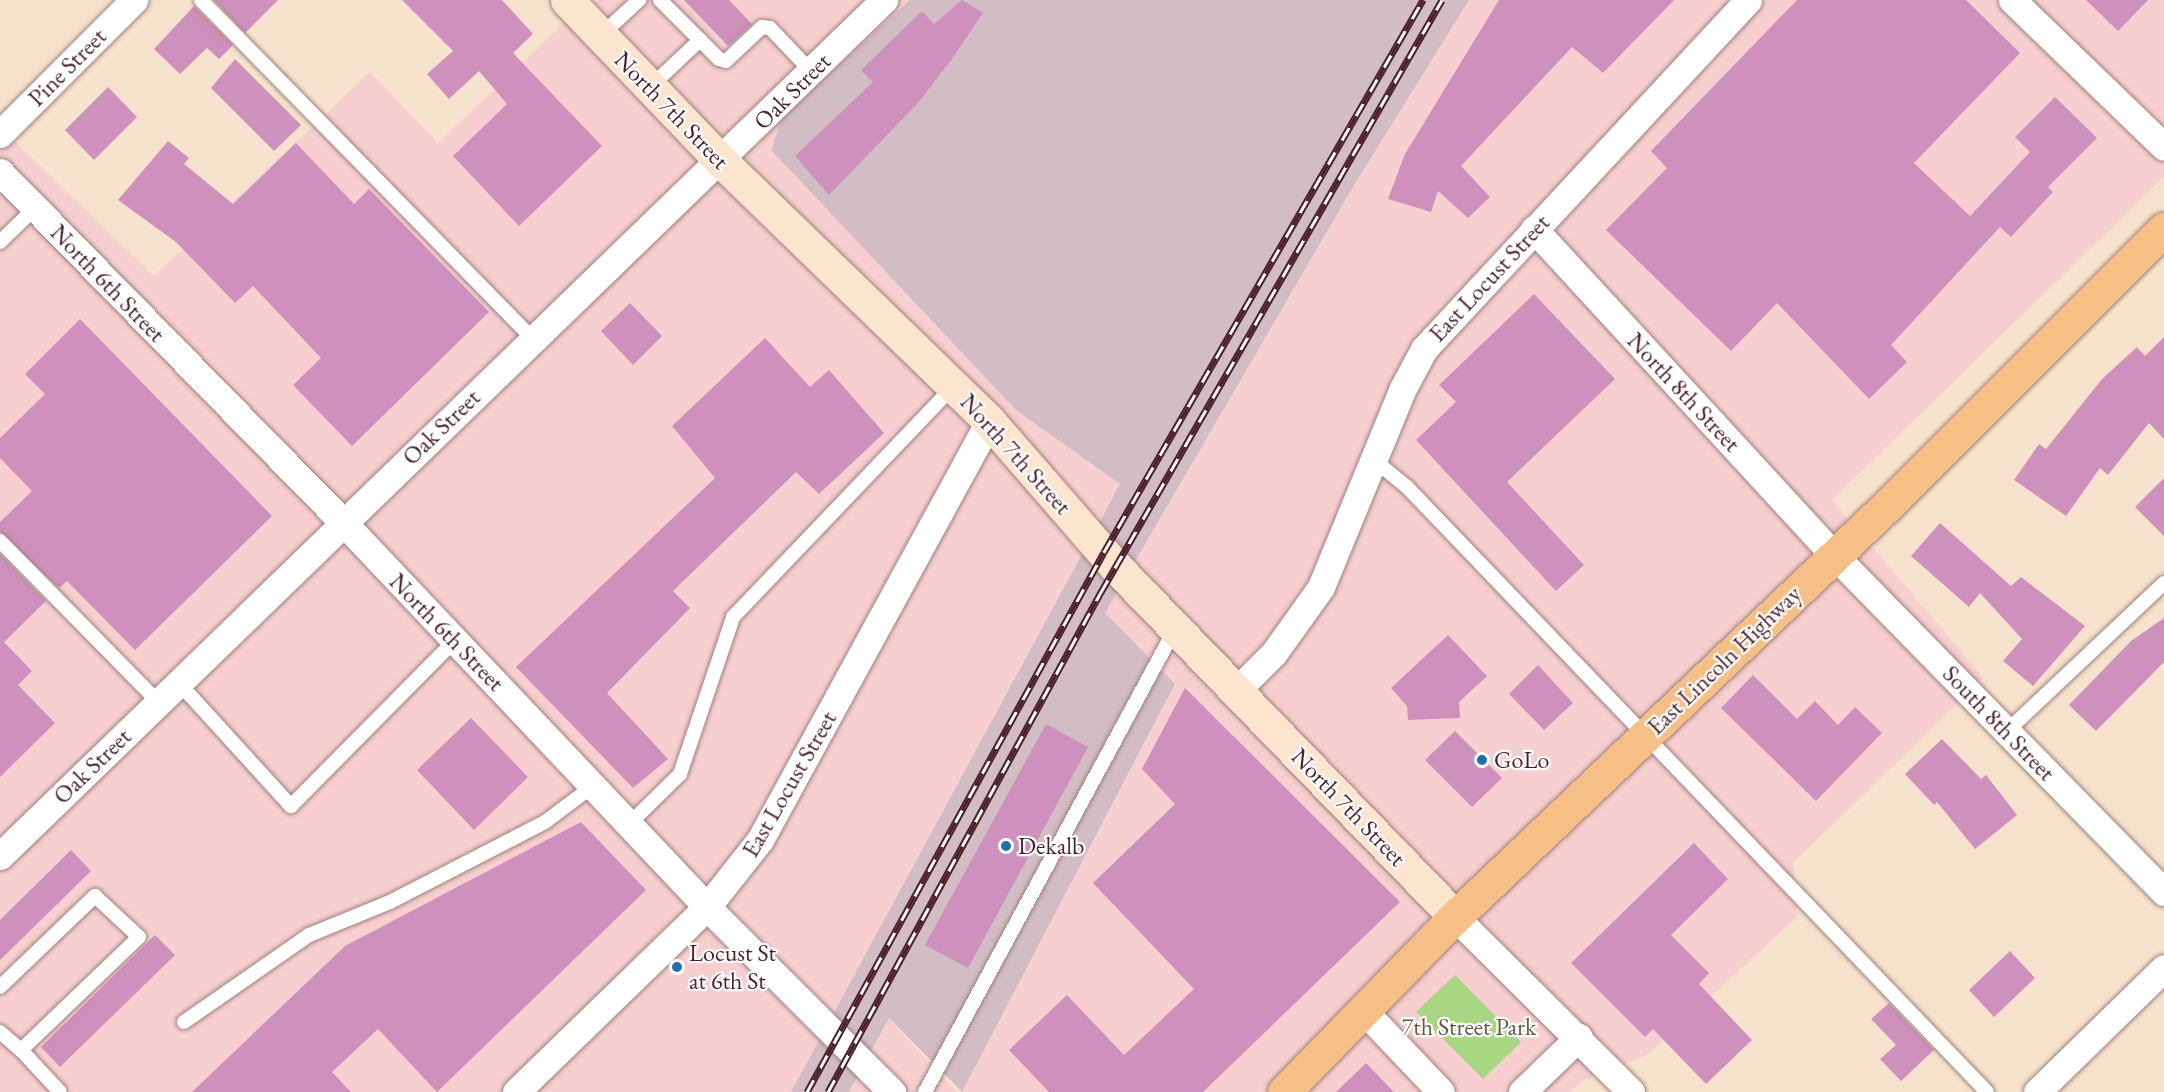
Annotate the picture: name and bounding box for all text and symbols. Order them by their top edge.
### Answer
street label: Pine Street [22,22,112,112]
street label: North 7th Street [609,45,735,175]
street label: Oak Street [748,47,836,135]
street label: East Locust Street [1423,208,1555,348]
street label: North 6th Street [45,218,171,348]
street label: North 8th Street [1621,326,1747,458]
street label: Oak Street [396,383,486,471]
street label: North 7th Street [954,388,1078,520]
street label: North 6th Street [384,567,510,697]
street label: East Lincoln Highway [1641,579,1807,741]
street label: South 8th Street [1937,659,2061,787]
street label: East Locust Street [736,706,842,862]
street label: Oak Street [47,722,137,810]
street label: North 7th Street [1286,742,1412,872]
place label: GoLo [1494,746,1549,774]
marker: GoLo [1475,753,1489,767]
place label: Dekalb [1018,832,1084,860]
marker: Dekalb [999,839,1013,853]
place label: Locust St at 6th St [689,939,776,995]
marker: Locust St at 6th St [670,960,684,974]
park label: 7th Street Park [1402,1013,1536,1041]

